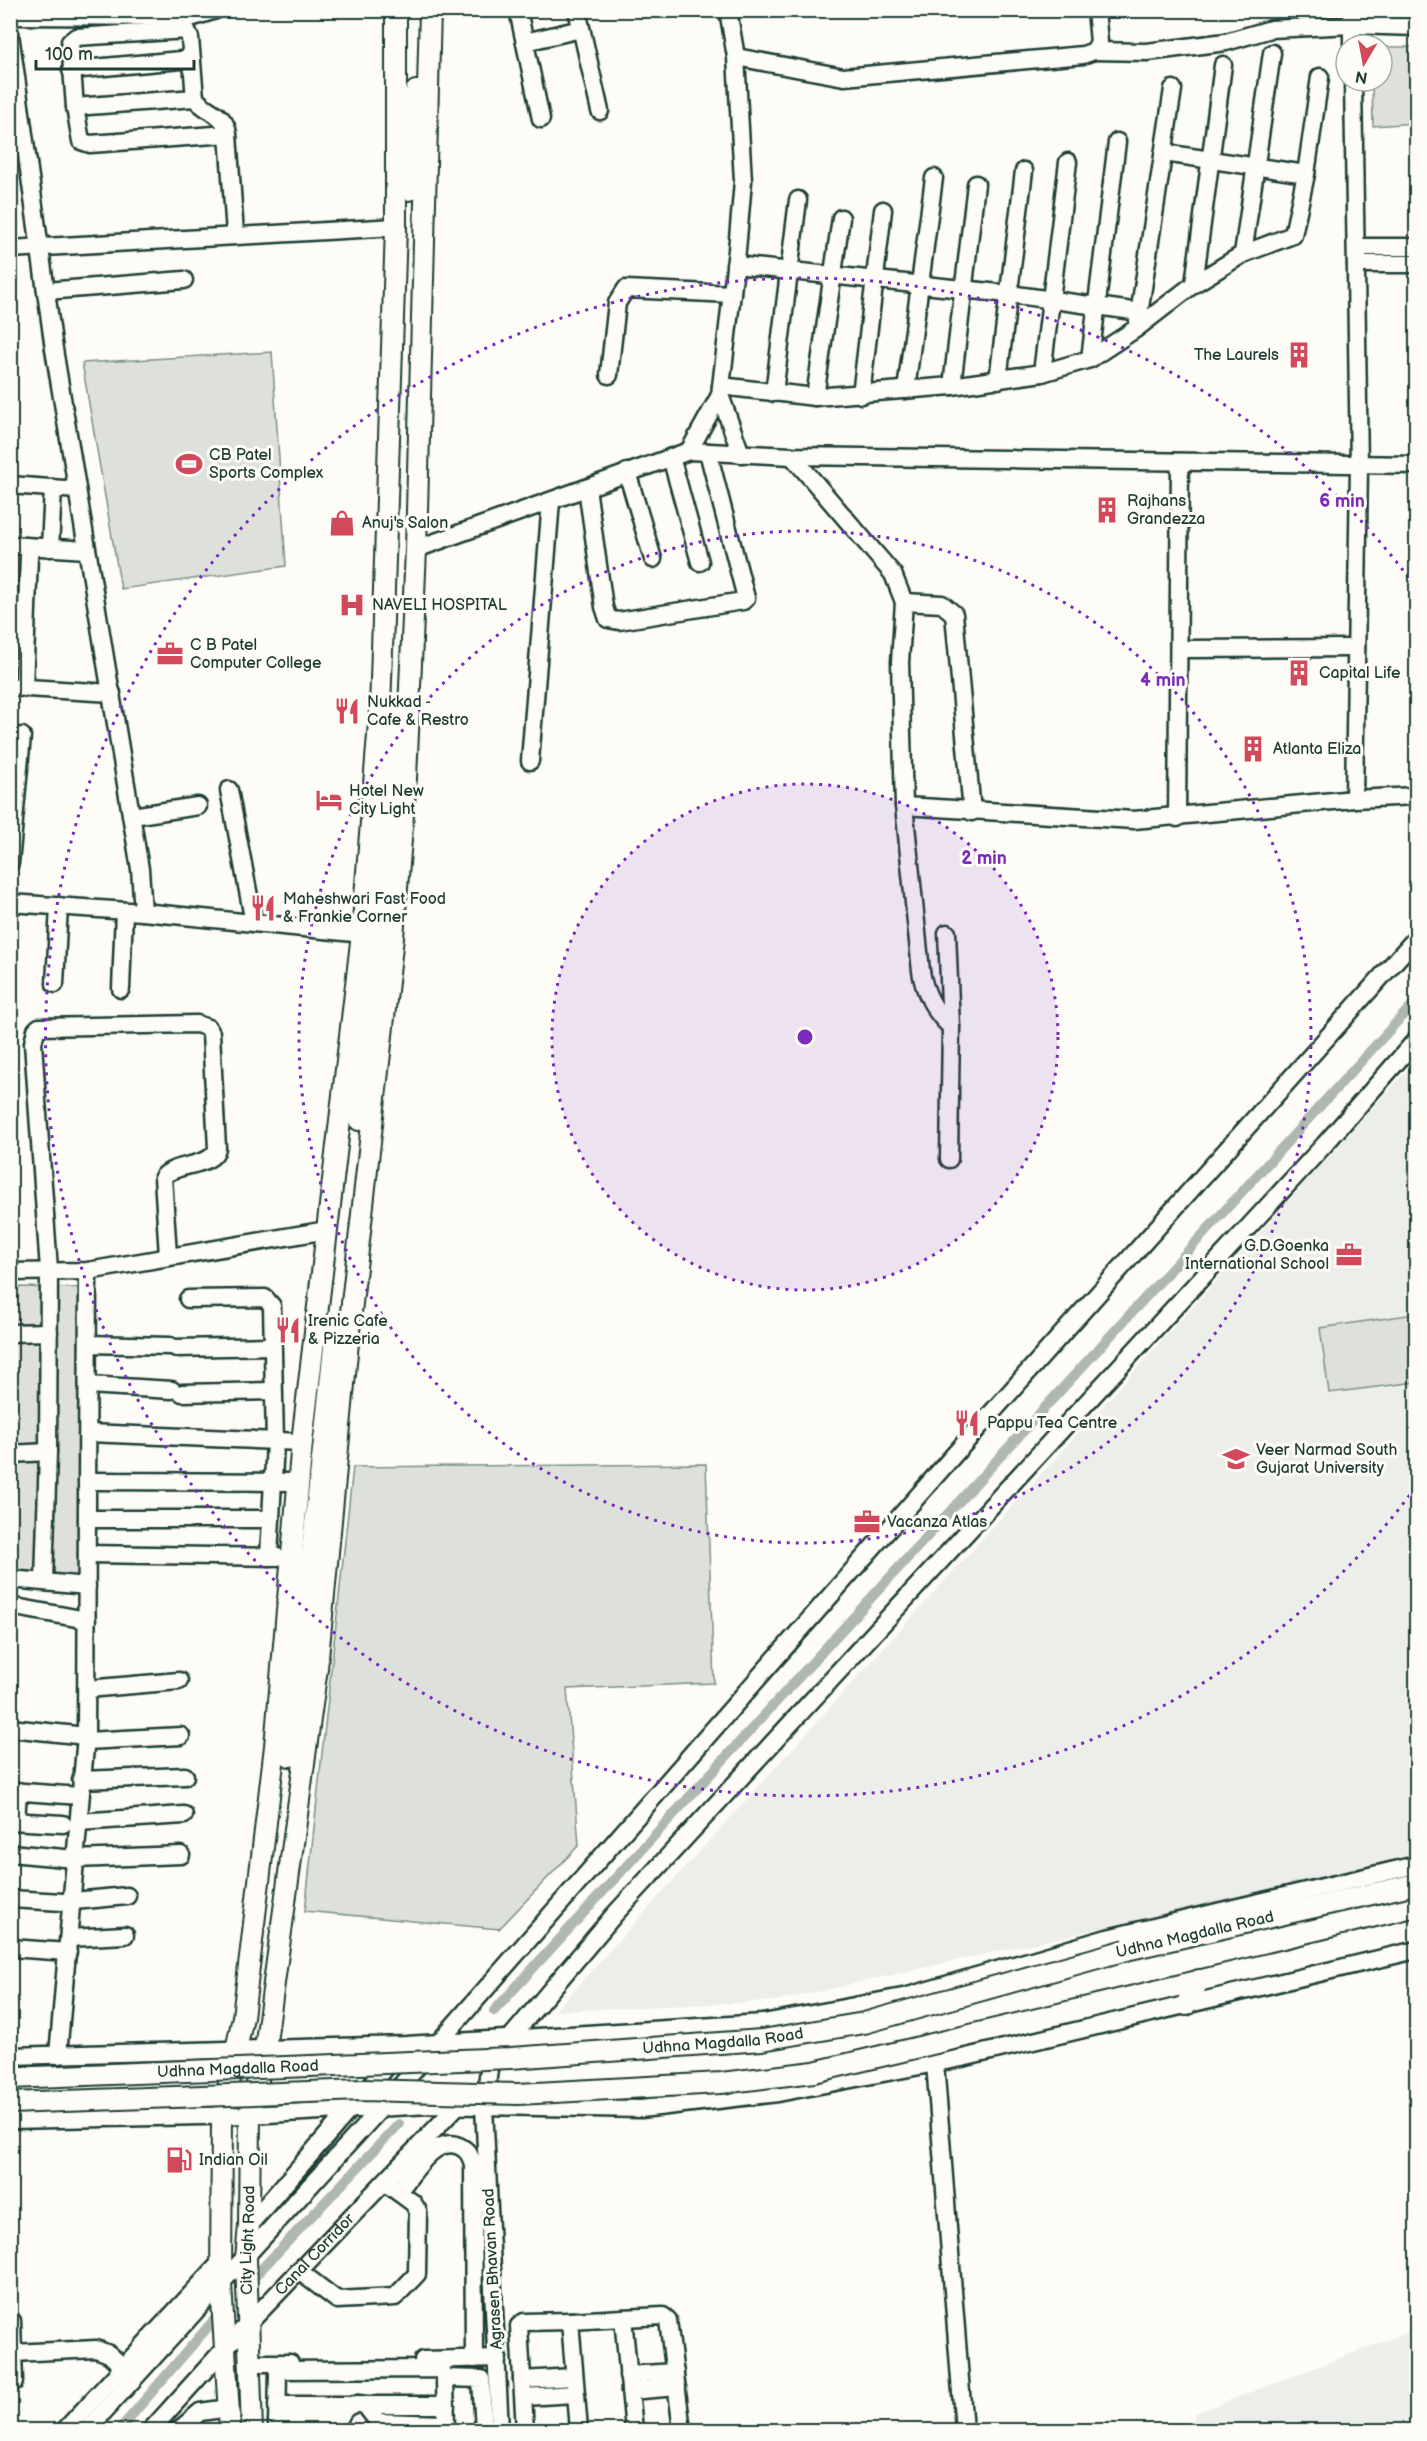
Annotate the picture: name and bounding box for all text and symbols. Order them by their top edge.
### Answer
scale bar [36,33,194,71]
north arrow [1334,33,1394,93]
text: 100 m [45,44,93,65]
text: N [1354,66,1369,87]
building icon: The Laurels [1284,340,1314,370]
place label: The Laurels [1194,346,1279,365]
place label: CB Patel Sports Complex [209,446,324,483]
sports icon: CB Patel Sports Complex [174,449,204,479]
text: 6 min [1319,491,1365,512]
place label: Rajhans Grandezza [1127,492,1205,529]
building icon: Rajhans Grandezza [1092,495,1122,525]
shop icon: Anuj's Salon [327,508,357,538]
place label: Anuj's Salon [362,514,448,533]
hospital icon: NAVELI HOSPITAL [337,590,367,620]
place label: NAVELI HOSPITAL [372,596,508,615]
place label: C B Patel Computer College [190,636,322,673]
office icon: C B Patel Computer College [155,639,185,669]
building icon: Capital Life [1284,658,1314,688]
place label: Capital Life [1319,664,1401,683]
text: 4 min [1140,670,1186,691]
place label: Nukkad - Cafe & Restro [367,693,469,730]
restaurant icon: Nukkad - Cafe & Restro [332,696,362,726]
building icon: Atlanta Eliza [1238,734,1268,764]
place label: Atlanta Eliza [1273,740,1361,759]
place label: Hotel New City Light [349,782,424,819]
hotel icon: Hotel New City Light [314,785,344,815]
text: 2 min [961,848,1007,869]
place label: Maheshwari Fast Food & Frankie Corner [283,890,446,927]
restaurant icon: Maheshwari Fast Food & Frankie Corner [248,893,278,923]
centre of rings [795,1027,815,1047]
place label: G.D.Goenka International School [1185,1237,1329,1274]
office icon: G.D.Goenka International School [1334,1240,1364,1270]
place label: Irenic Cafe & Pizzeria [308,1312,388,1349]
restaurant icon: Irenic Cafe & Pizzeria [273,1315,303,1345]
restaurant icon: Pappu Tea Centre [952,1408,982,1438]
place label: Pappu Tea Centre [987,1414,1118,1433]
place label: Veer Narmad South Gujarat University [1256,1441,1397,1478]
school or university icon: Veer Narmad South Gujarat University [1221,1444,1251,1474]
office icon: Vacanza Atlas [852,1507,882,1537]
place label: Vacanza Atlas [887,1513,987,1532]
street label: Udhna Magdalla Road [1114,1908,1276,1962]
street label: Udhna Magdalla Road [642,2024,805,2058]
street label: Udhna Magdalla Road [157,2056,319,2082]
fuel station icon: Indian Oil [164,2145,194,2175]
place label: Indian Oil [199,2151,268,2170]
street label: City Light Road [236,2185,259,2295]
street label: Agrasen Bhavan Road [479,2188,507,2350]
street label: Canal Corridor [271,2209,358,2299]

